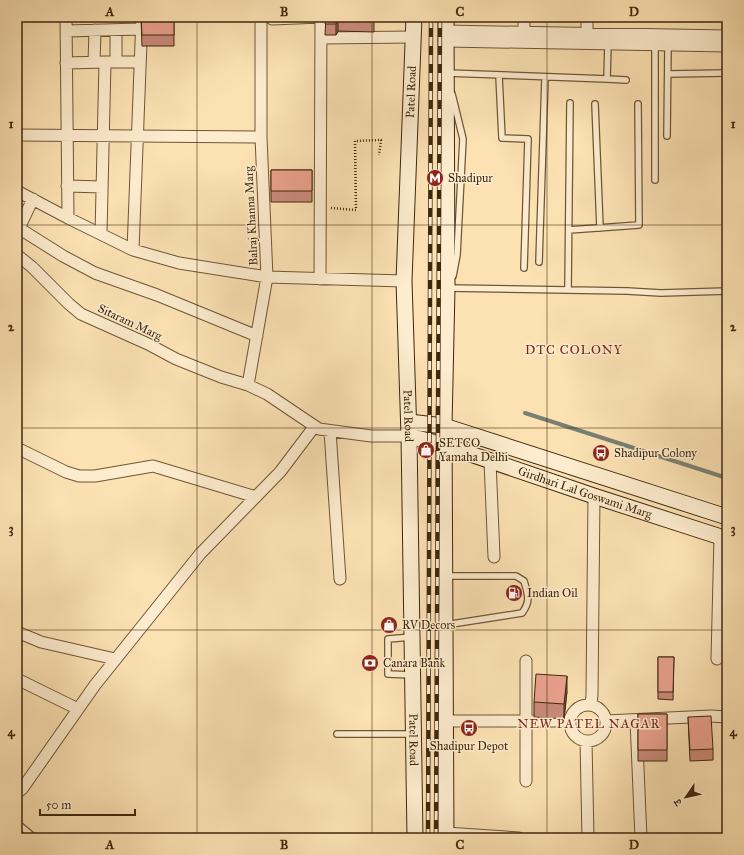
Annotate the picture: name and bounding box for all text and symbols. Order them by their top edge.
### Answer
text: A [105,4,115,20]
text: B [280,4,289,20]
text: C [456,4,465,20]
text: D [629,4,639,20]
street label: Patel Road [403,66,419,118]
text: 1 [8,116,14,132]
text: 1 [730,116,736,132]
street label: Balraj Khanna Marg [241,165,262,266]
metro station icon: Shadipur [425,168,445,188]
place label: Shadipur [448,171,493,185]
street label: Sitaram Marg [95,301,165,344]
text: 2 [8,319,15,335]
text: 2 [730,319,737,335]
district label: DTC COLONY [525,342,623,358]
street label: Patel Road [401,389,416,442]
place label: SETCO Yamaha Delhi [439,436,509,464]
shop icon: SETCO Yamaha Delhi [416,440,436,460]
bus stop icon: Shadipur Colony [591,443,611,463]
place label: Shadipur Colony [614,446,697,460]
street label: Girdhari Lal Goswami Marg [516,464,654,522]
text: 3 [8,521,14,537]
text: 3 [730,521,736,537]
fuel station icon: Indian Oil [504,583,524,603]
place label: Indian Oil [527,586,579,600]
shop icon: RV Decors [379,615,399,635]
place label: RV Decors [402,618,455,632]
bank icon: Canara Bank [360,653,380,673]
place label: Canara Bank [383,656,445,670]
street label: Patel Road [406,713,421,766]
district label: NEW PATEL NAGAR [517,716,661,732]
bus stop icon: Shadipur Depot [459,718,479,738]
text: 4 [7,724,15,740]
text: 4 [729,724,737,740]
place label: Shadipur Depot [430,739,509,753]
north arrow [666,777,706,817]
scale bar [40,791,135,817]
text: उ [670,795,686,809]
text: 50 m [46,798,71,812]
text: A [105,837,115,853]
text: B [280,837,289,853]
text: C [456,837,465,853]
text: D [629,837,639,853]

